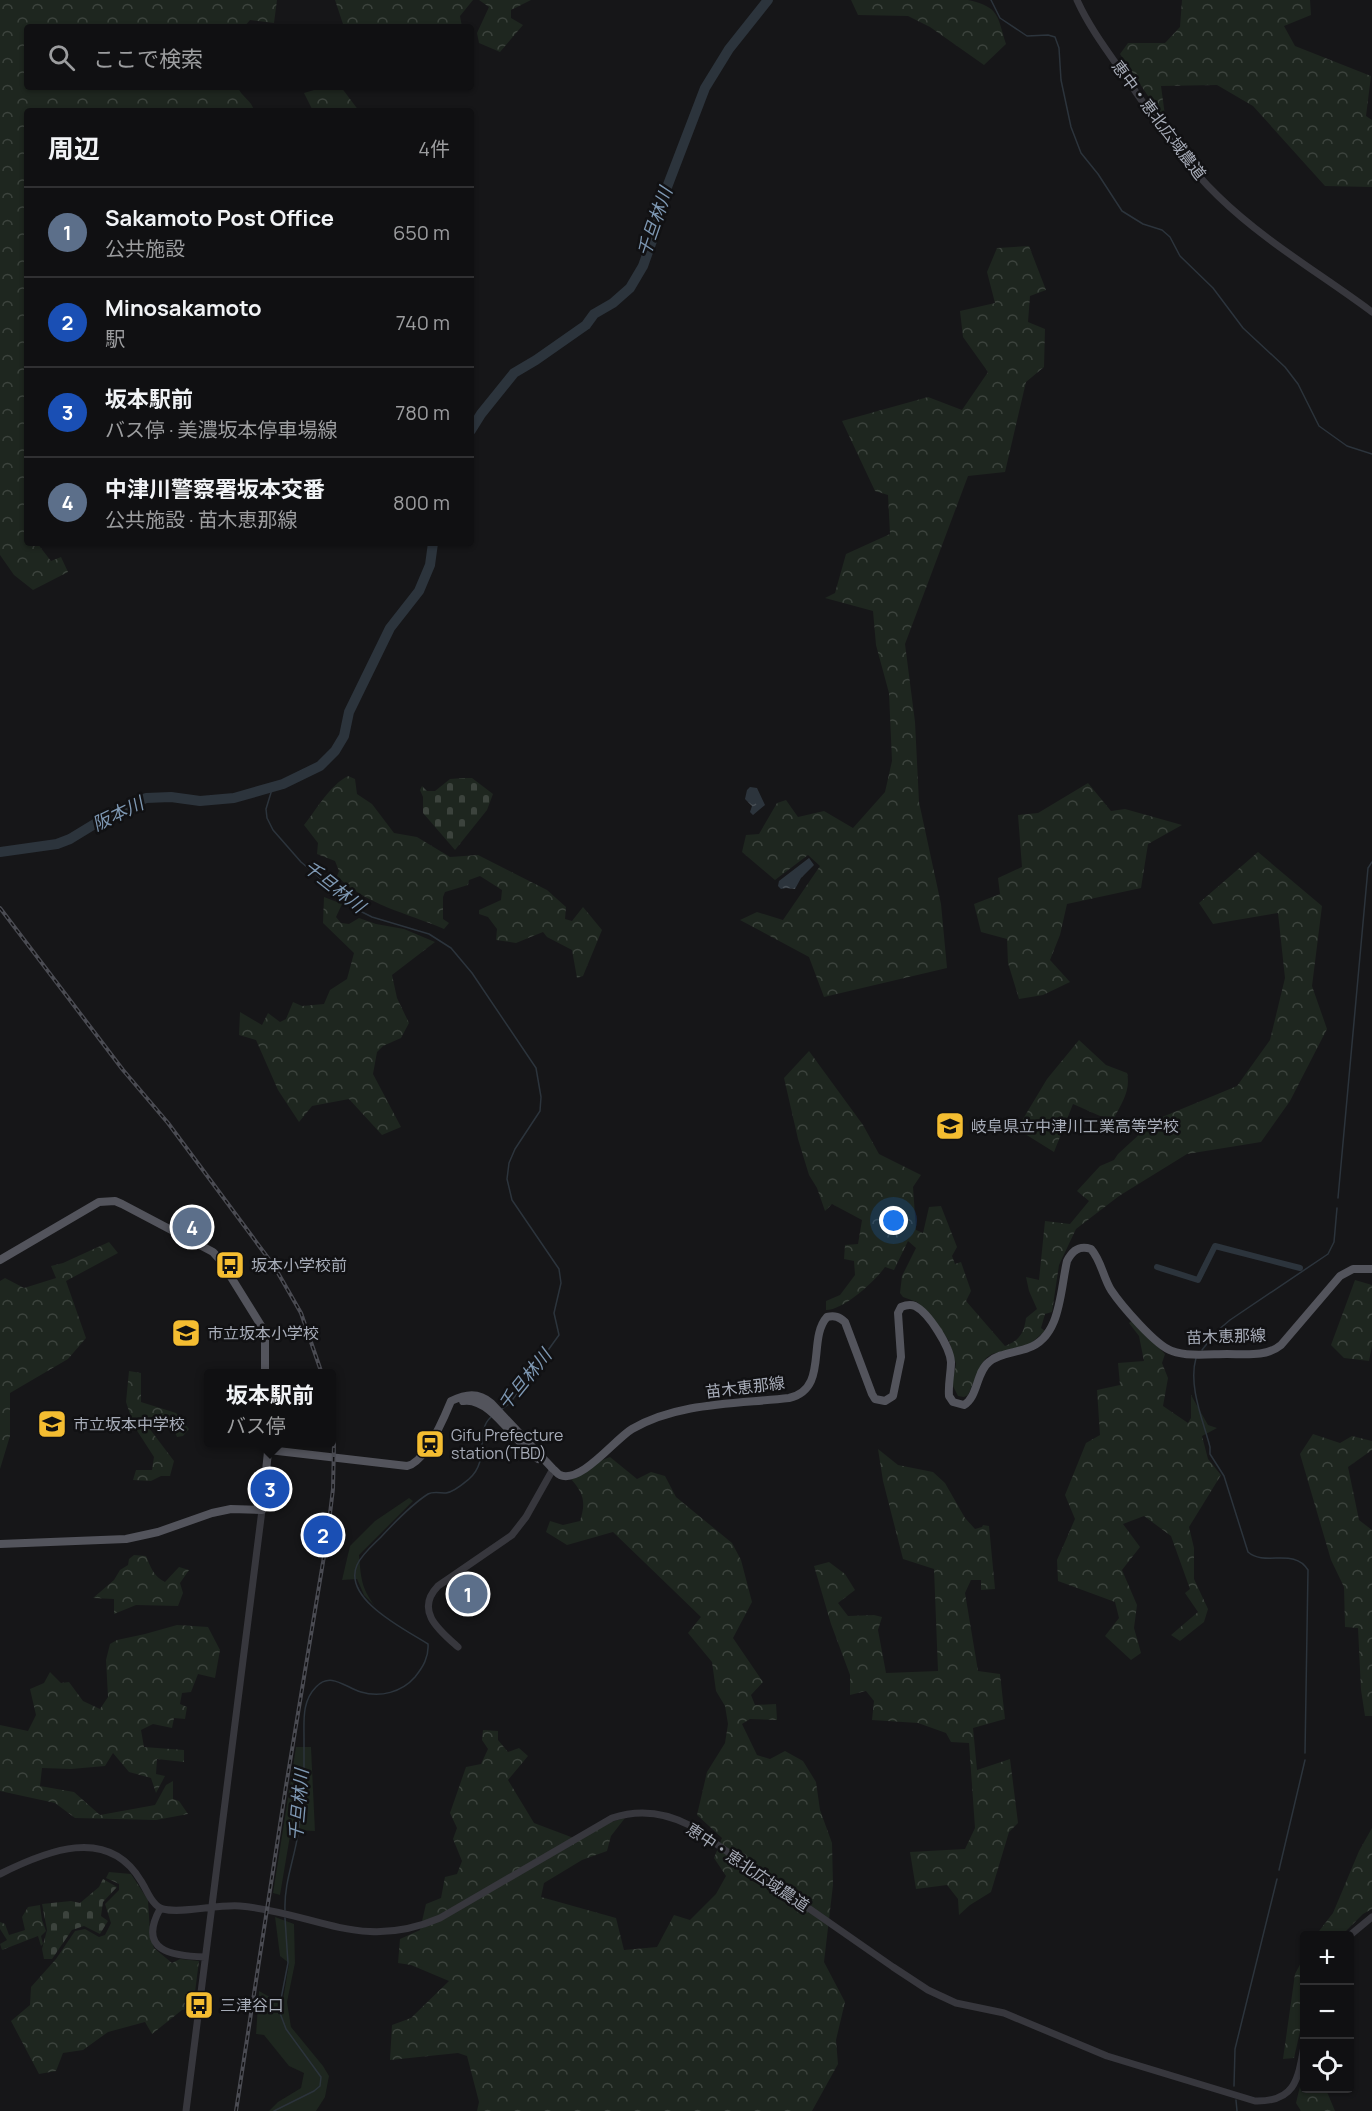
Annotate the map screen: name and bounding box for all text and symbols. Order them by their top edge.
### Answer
search box [24,24,474,90]
icon: search [45,41,78,74]
text: ここで検索 [93,44,203,74]
street label: 恵中・恵北広域農道 [1107,56,1211,184]
text: 周辺 [48,130,100,166]
text: 4件 [418,135,450,162]
water label: 千旦林川 [631,182,678,260]
text: Sakamoto Post Office [105,203,334,233]
text: 1 [63,219,72,246]
text: 650 m [393,219,450,246]
text: 公共施設 [105,235,185,262]
text: Minosakamoto [105,293,262,323]
text: 2 [62,309,73,336]
text: 740 m [396,309,450,336]
text: 駅 [105,325,125,352]
text: 坂本駅前 [105,384,193,414]
text: 3 [62,399,73,426]
text: 780 m [395,399,450,426]
text: バス停 · 美濃坂本停車場線 [105,416,338,443]
text: 中津川警察署坂本交番 [105,474,325,504]
text: 4 [61,489,74,516]
text: 800 m [393,489,450,516]
text: 公共施設 · 苗木恵那線 [105,506,298,533]
water label: 阪本川 [88,790,149,836]
water label: 千旦林川 [299,855,372,919]
school or university icon: 岐阜県立中津川工業高等学校 [934,1110,966,1142]
place label: 岐阜県立中津川工業高等学校 [971,1115,1179,1137]
pin: 4 [172,1204,212,1250]
your location [879,1206,908,1235]
bus stop icon: 坂本小学校前 [214,1249,246,1281]
place label: 坂本小学校前 [251,1254,347,1276]
school or university icon: 市立坂本小学校 [170,1317,202,1349]
place label: 市立坂本小学校 [207,1322,319,1344]
street label: 苗木恵那線 [1186,1324,1266,1348]
water label: 千旦林川 [492,1342,557,1415]
popup [204,1369,336,1447]
street label: 苗木恵那線 [704,1371,786,1403]
text: 坂本駅前 [226,1380,314,1410]
school or university icon: 市立坂本中学校 [36,1408,68,1440]
text: バス停 [226,1412,286,1439]
place label: 市立坂本中学校 [73,1413,185,1435]
place label: Gifu Prefecture station(TBD) [451,1424,563,1464]
station icon: Gifu Prefecture station(TBD) [414,1428,446,1460]
pin: 3 [250,1466,290,1512]
pin: 2 [304,1512,342,1558]
pin: 1 [448,1572,488,1616]
water label: 千旦林川 [283,1766,313,1842]
street label: 恵中・恵北広域農道 [682,1818,814,1916]
map controls [1300,1931,1354,2093]
button: + [1300,1931,1354,1985]
button: − [1300,1985,1354,2039]
bus stop icon: 三津谷口 [183,1989,215,2021]
place label: 三津谷口 [220,1994,284,2016]
button: locate [1300,2039,1354,2093]

